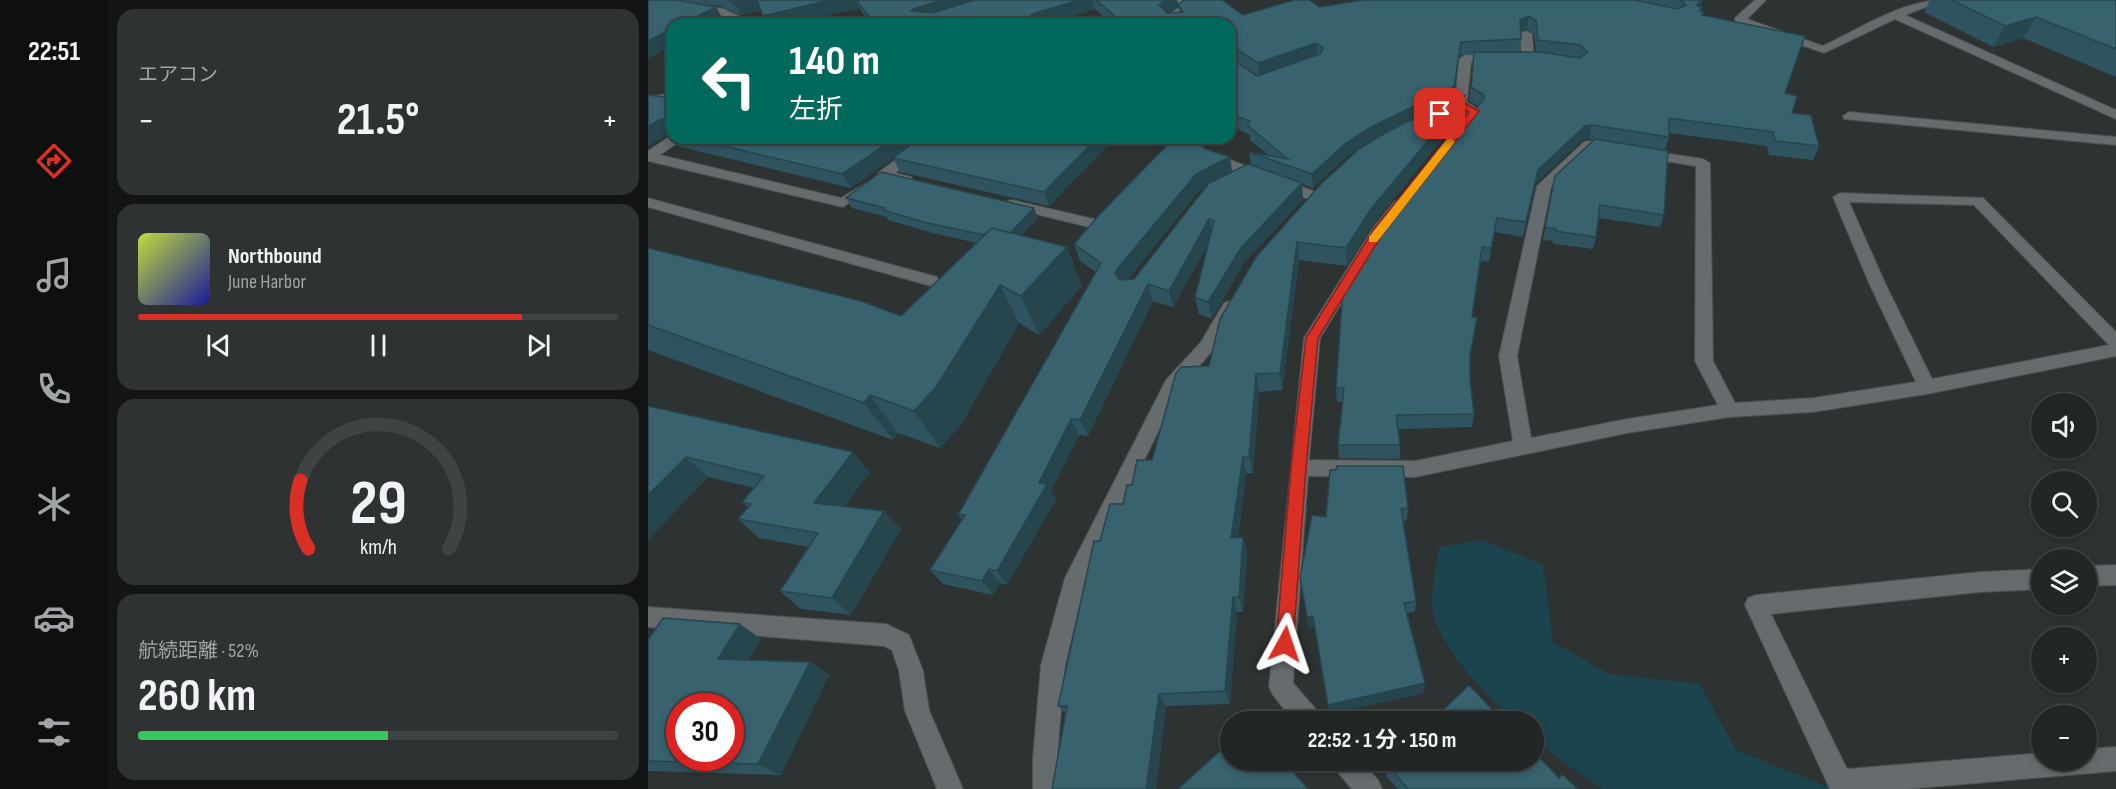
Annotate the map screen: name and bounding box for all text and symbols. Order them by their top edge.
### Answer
text: 22:51 [28,36,80,68]
text: 140 m [789,36,880,87]
icon: left [690,42,768,120]
text: エアコン [138,63,218,87]
pin [1414,88,1465,139]
text: 21.5° [337,93,419,148]
text: 左折 [789,94,843,126]
icon: arrive [1423,97,1456,130]
text: − [138,101,154,141]
text: + [602,101,618,141]
icon: directions [33,140,75,182]
text: Northbound [228,243,322,270]
icon: music [33,254,75,296]
text: June Harbor [228,270,306,294]
icon: previous [202,329,235,362]
icon: pause [362,329,395,362]
icon: next [522,329,555,362]
icon: phone [33,368,75,410]
map controls [2031,393,2097,771]
button: sound [2031,393,2097,459]
text: 29 [350,467,406,542]
button: search [2031,471,2097,537]
icon: climate [33,483,75,525]
text: km/h [359,535,397,560]
button: layers [2031,549,2097,615]
icon: car [33,597,75,639]
position arrow [1253,612,1317,676]
button: + [2031,627,2097,693]
text: 航続距離 · 52% [138,639,259,663]
text: 260 km [138,669,256,724]
speed limit sign: 30 [666,693,744,771]
button: − [2031,705,2097,771]
icon: filters [33,711,75,753]
text: 22:52 · 1 分 · 150 m [1308,727,1456,754]

